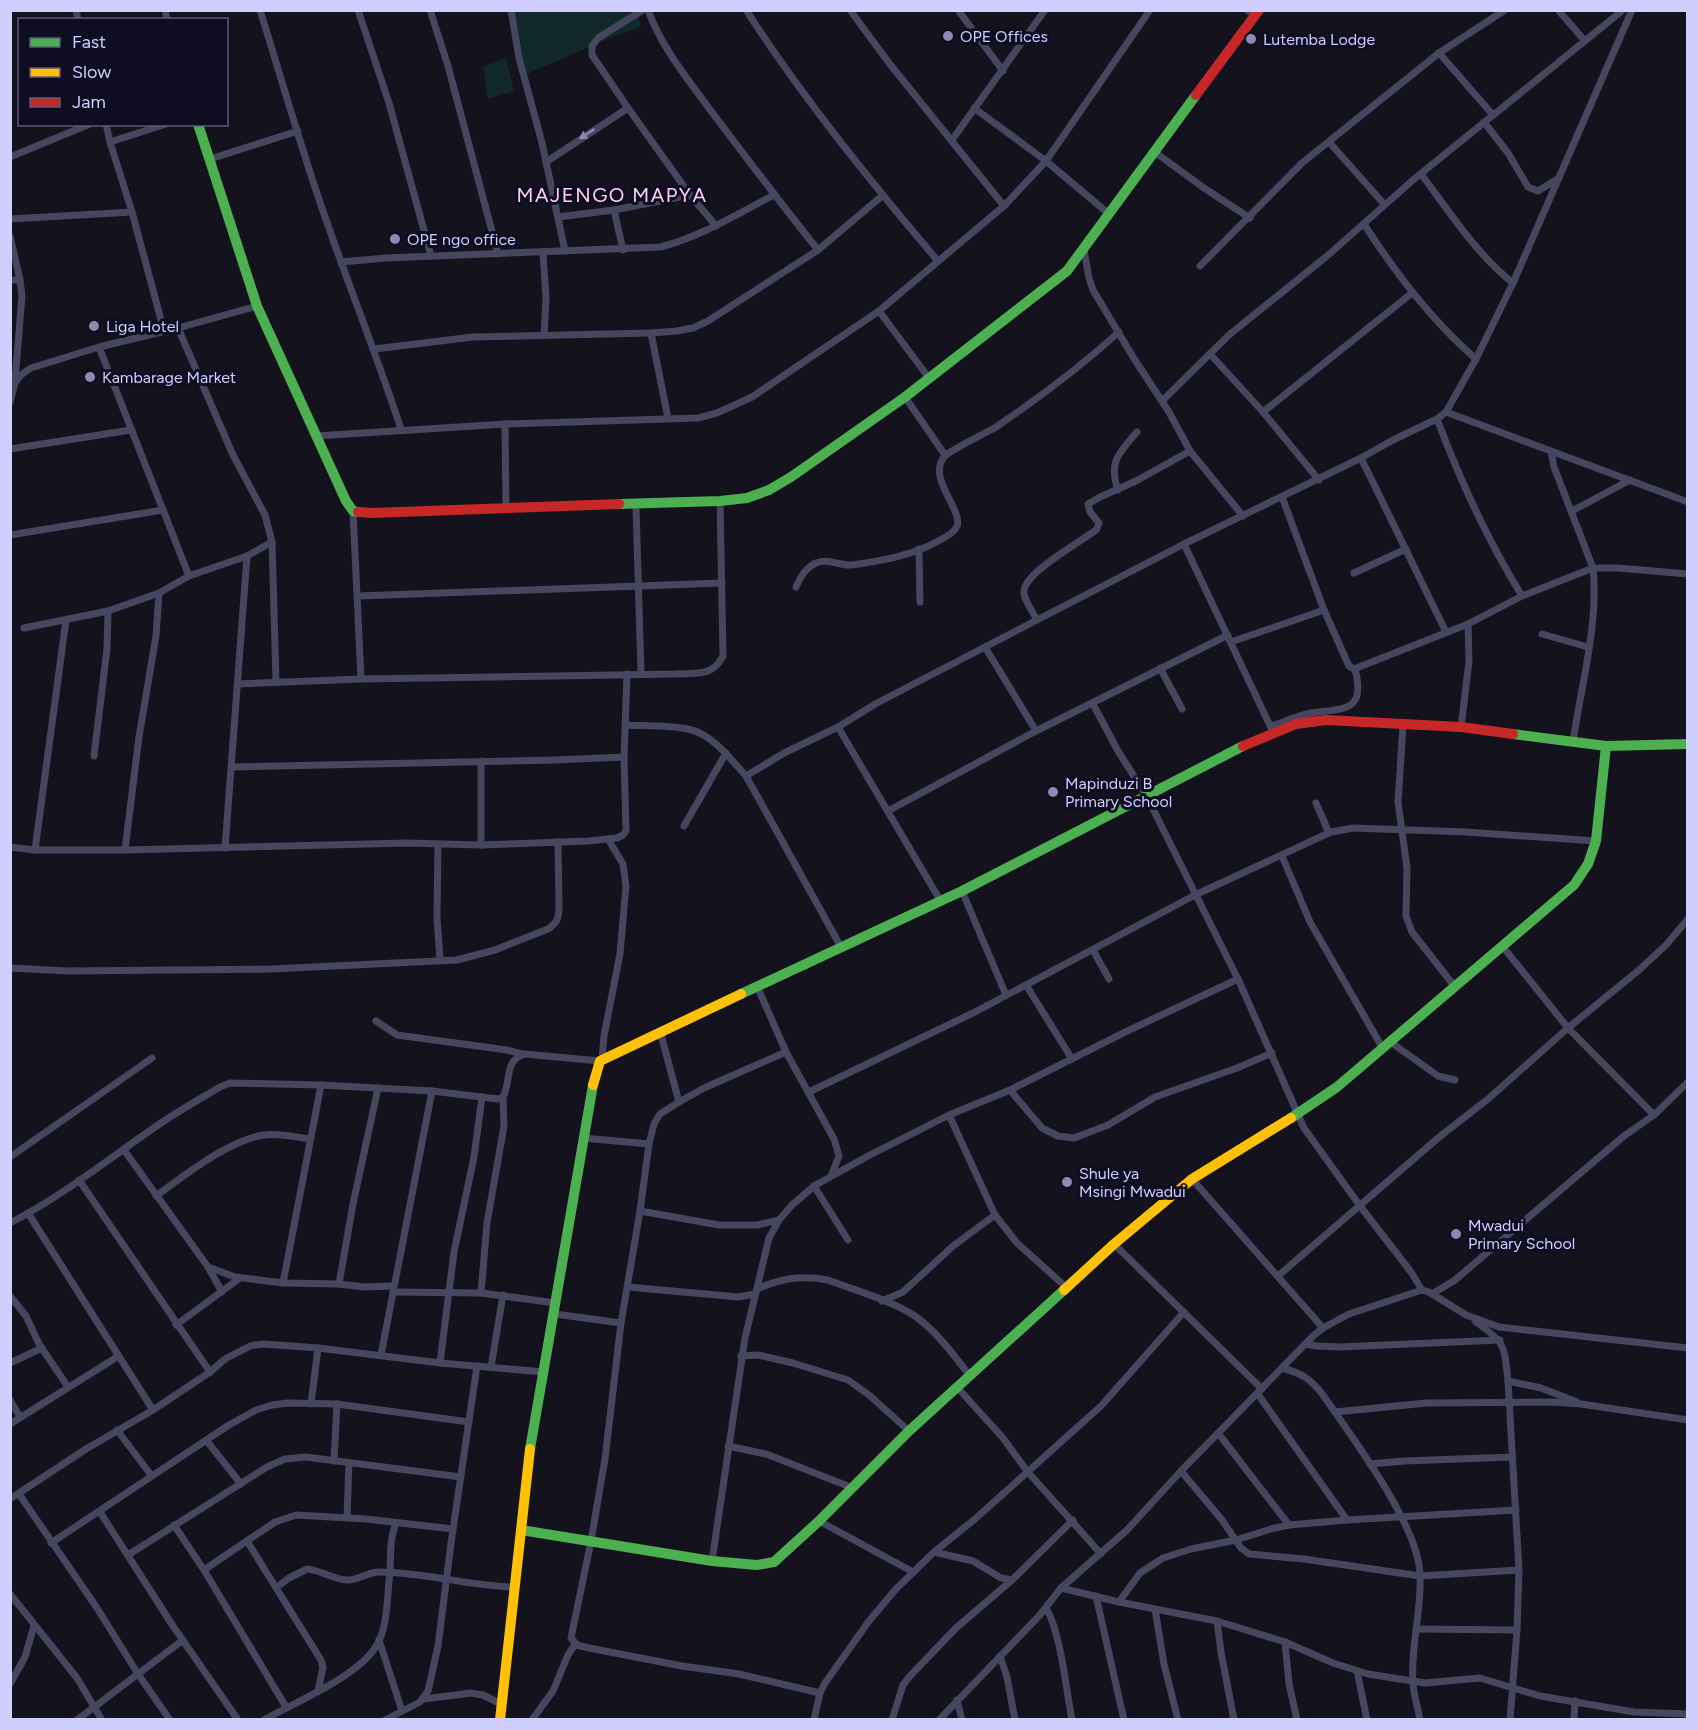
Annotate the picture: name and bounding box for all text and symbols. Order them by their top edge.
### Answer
legend [18,18,228,126]
place label: OPE Offices [960,27,1048,46]
marker: OPE Offices [941,29,955,43]
place label: Lutemba Lodge [1263,30,1375,49]
text: Fast [72,31,106,53]
marker: Lutemba Lodge [1244,32,1258,46]
text: Slow [72,61,111,83]
text: Jam [72,91,106,113]
one-way arrow [578,129,595,140]
district label: MAJENGO MAPYA [517,183,707,207]
place label: OPE ngo office [407,230,516,249]
marker: OPE ngo office [388,232,402,246]
place label: Liga Hotel [106,317,179,336]
marker: Liga Hotel [87,319,101,333]
place label: Kambarage Market [102,368,236,387]
marker: Kambarage Market [83,370,97,384]
place label: Mapinduzi B Primary School [1065,774,1172,811]
marker: Mapinduzi B Primary School [1046,785,1060,799]
place label: Shule ya Msingi Mwadui [1079,1164,1186,1201]
marker: Shule ya Msingi Mwadui [1060,1175,1074,1189]
place label: Mwadui Primary School [1468,1216,1575,1253]
marker: Mwadui Primary School [1449,1227,1463,1241]

